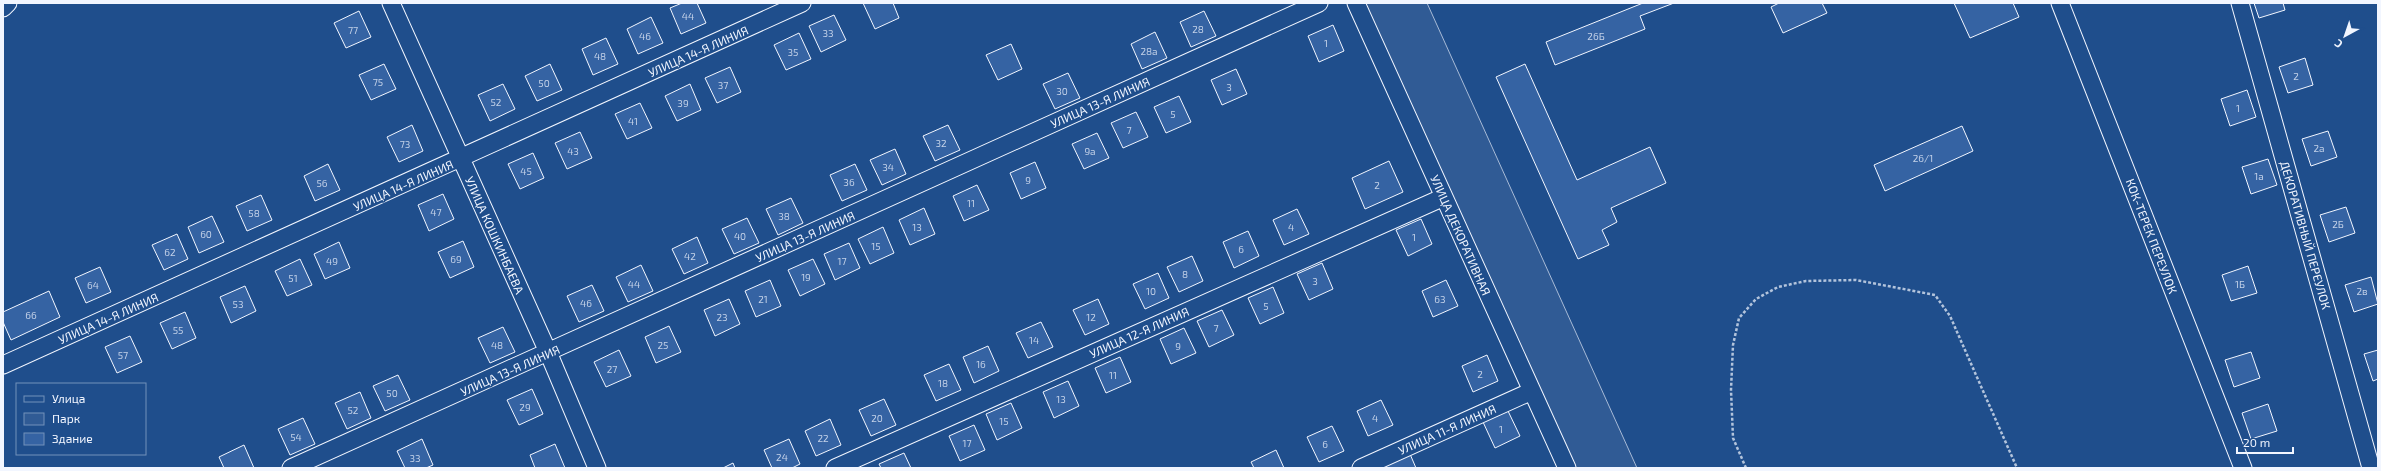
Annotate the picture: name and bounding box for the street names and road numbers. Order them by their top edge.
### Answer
street label: УЛИЦА 14-Я ЛИНИЯ [646,23,750,79]
street label: УЛИЦА 13-Я ЛИНИЯ [1048,74,1152,130]
street label: УЛИЦА 14-Я ЛИНИЯ [351,157,455,213]
street label: ДЕКОРАТИВНЫЙ ПЕРЕУЛОК [2278,159,2334,311]
street label: УЛИЦА ДЕКОРАТИВНАЯ [1428,173,1494,297]
street label: УЛИЦА КОШКИНБАЕВА [463,174,527,296]
street label: КОК-ТЕРЕК ПЕРЕУЛОК [2124,176,2180,296]
street label: УЛИЦА 13-Я ЛИНИЯ [753,208,857,264]
street label: УЛИЦА 14-Я ЛИНИЯ [56,290,160,346]
street label: УЛИЦА 12-Я ЛИНИЯ [1087,304,1191,360]
street label: УЛИЦА 13-Я ЛИНИЯ [458,342,562,398]
street label: УЛИЦА 11-Я ЛИНИЯ [1396,401,1498,457]

